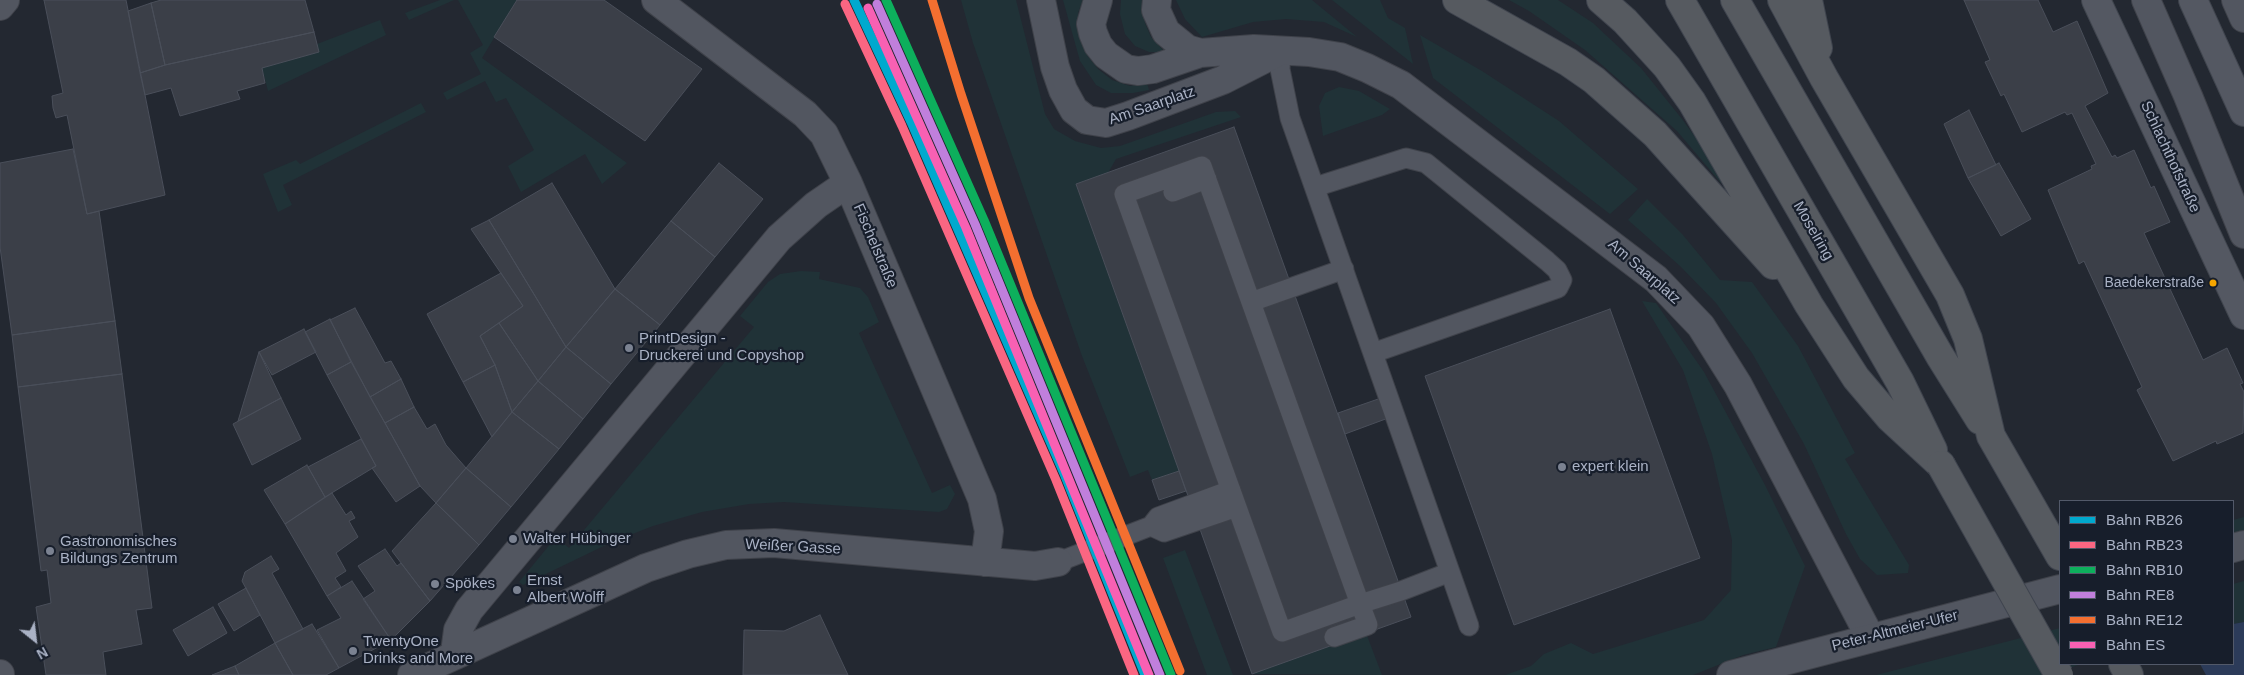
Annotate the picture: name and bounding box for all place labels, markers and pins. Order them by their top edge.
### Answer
place label: Baedekerstraße [2104,275,2204,291]
marker: Baedekerstraße [2208,278,2218,288]
place label: PrintDesign - Druckerei und Copyshop [639,330,804,365]
marker: PrintDesign - Druckerei und Copyshop [623,342,635,354]
place label: expert klein [1572,458,1649,476]
marker: expert klein [1556,461,1568,473]
place label: Walter Hübinger [523,530,631,548]
place label: Gastronomisches Bildungs Zentrum [60,533,178,568]
marker: Walter Hübinger [507,533,519,545]
marker: Gastronomisches Bildungs Zentrum [44,545,56,557]
place label: Ernst Albert Wolff [527,572,604,607]
place label: Spökes [445,575,495,593]
marker: Spökes [429,578,441,590]
marker: Ernst Albert Wolff [511,584,523,596]
place label: TwentyOne Drinks and More [363,633,473,668]
marker: TwentyOne Drinks and More [347,645,359,657]

